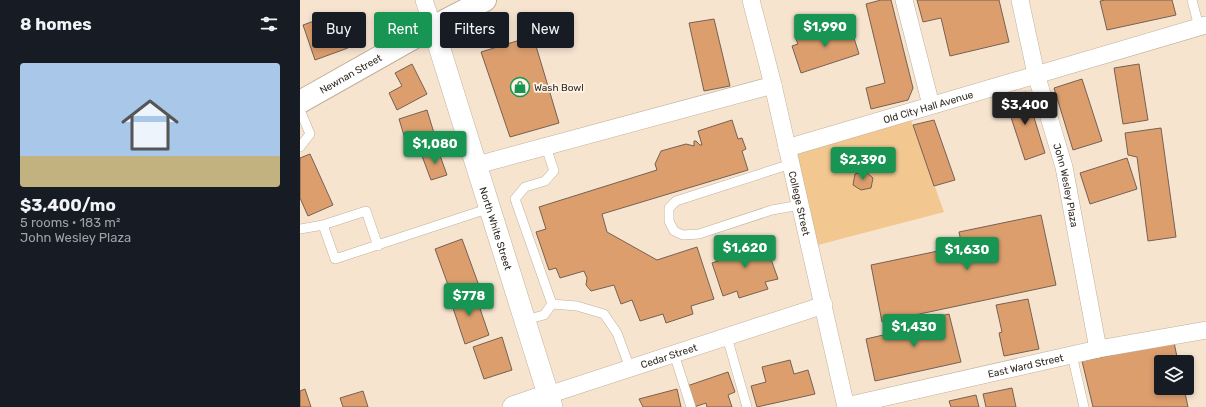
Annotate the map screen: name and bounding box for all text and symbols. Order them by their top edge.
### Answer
chip: Buy [312,12,366,48]
chip: Rent [374,12,432,48]
chip: Filters [440,12,509,48]
chip: New [517,12,574,48]
icon: filters [258,13,280,35]
text: 8 homes [20,14,92,34]
pin: $1,990 [792,14,858,48]
text: $1,990 [803,19,847,34]
street label: Newnan Street [318,52,384,97]
shop icon: Wash Bowl [509,76,531,98]
place label: Wash Bowl [534,82,584,94]
icon: home [114,89,186,161]
street label: Old City Hall Avenue [882,89,975,126]
pin: $3,400 [992,92,1058,126]
text: $3,400 [1001,97,1049,112]
pin: $1,080 [402,131,468,165]
text: $1,080 [412,136,458,151]
street label: John Wesley Plaza [1050,142,1080,228]
pin: $2,390 [830,147,896,181]
text: $2,390 [840,152,886,167]
street label: College Street [786,170,812,237]
street label: North White Street [476,186,514,272]
text: $3,400/mo [20,195,116,215]
text: 5 rooms · 183 m² [20,215,120,230]
text: John Wesley Plaza [20,230,131,245]
pin: $1,620 [712,235,778,269]
pin: $1,630 [934,237,1000,271]
text: $1,620 [723,240,767,255]
text: $1,630 [945,242,989,257]
pin: $778 [445,283,493,317]
text: $778 [453,288,485,303]
pin: $1,430 [881,314,947,348]
text: $1,430 [892,319,936,334]
street label: Cedar Street [639,342,699,371]
street label: East Ward Street [987,352,1065,381]
map controls [1154,355,1194,395]
button: layers [1154,355,1194,395]

